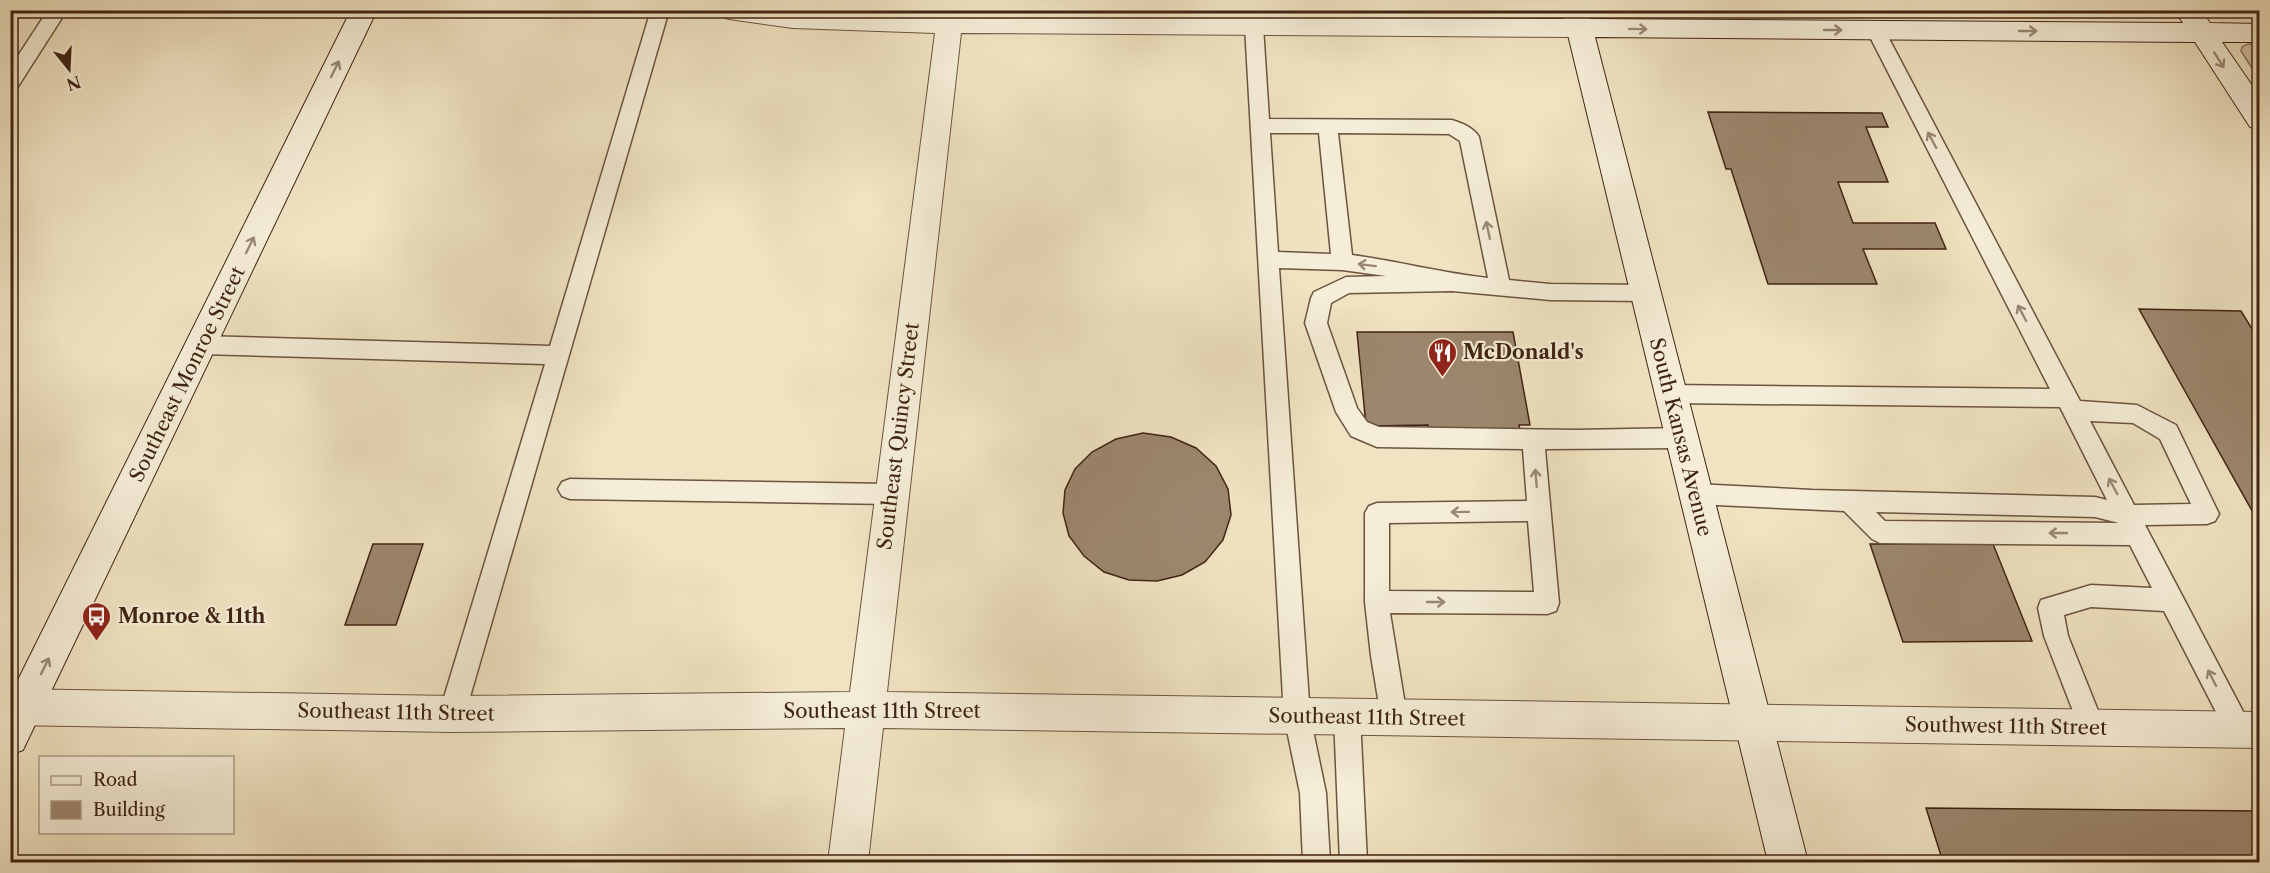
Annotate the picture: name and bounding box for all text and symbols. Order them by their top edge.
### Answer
one-way arrow [1627,23,1647,35]
one-way arrow [1822,24,1842,36]
one-way arrow [2017,25,2037,37]
north arrow [39,39,99,99]
one-way arrow [2214,51,2226,68]
one-way arrow [330,61,341,79]
text: N [64,72,83,95]
one-way arrow [1926,132,1937,150]
one-way arrow [1482,221,1493,240]
one-way arrow [244,236,256,254]
one-way arrow [1358,259,1378,270]
street label: Southeast Monroe Street [124,262,250,486]
one-way arrow [2016,305,2027,323]
street label: Southeast Quincy Street [872,321,924,551]
street label: South Kansas Avenue [1645,335,1717,539]
restaurant icon: McDonald's [1426,336,1458,378]
place label: McDonald's [1463,340,1584,364]
one-way arrow [1531,468,1542,488]
one-way arrow [2107,477,2118,495]
one-way arrow [1450,506,1470,518]
one-way arrow [2049,527,2069,539]
one-way arrow [1425,596,1445,608]
bus stop icon: Monroe & 11th [81,600,113,642]
place label: Monroe & 11th [118,604,266,628]
one-way arrow [40,657,52,675]
one-way arrow [2206,669,2217,687]
street label: Southeast 11th Street [297,698,495,726]
street label: Southeast 11th Street [783,699,981,723]
street label: Southeast 11th Street [1268,703,1466,731]
street label: Southwest 11th Street [1905,712,2107,740]
legend [39,756,234,834]
text: Road [93,769,138,791]
text: Building [93,799,165,821]

